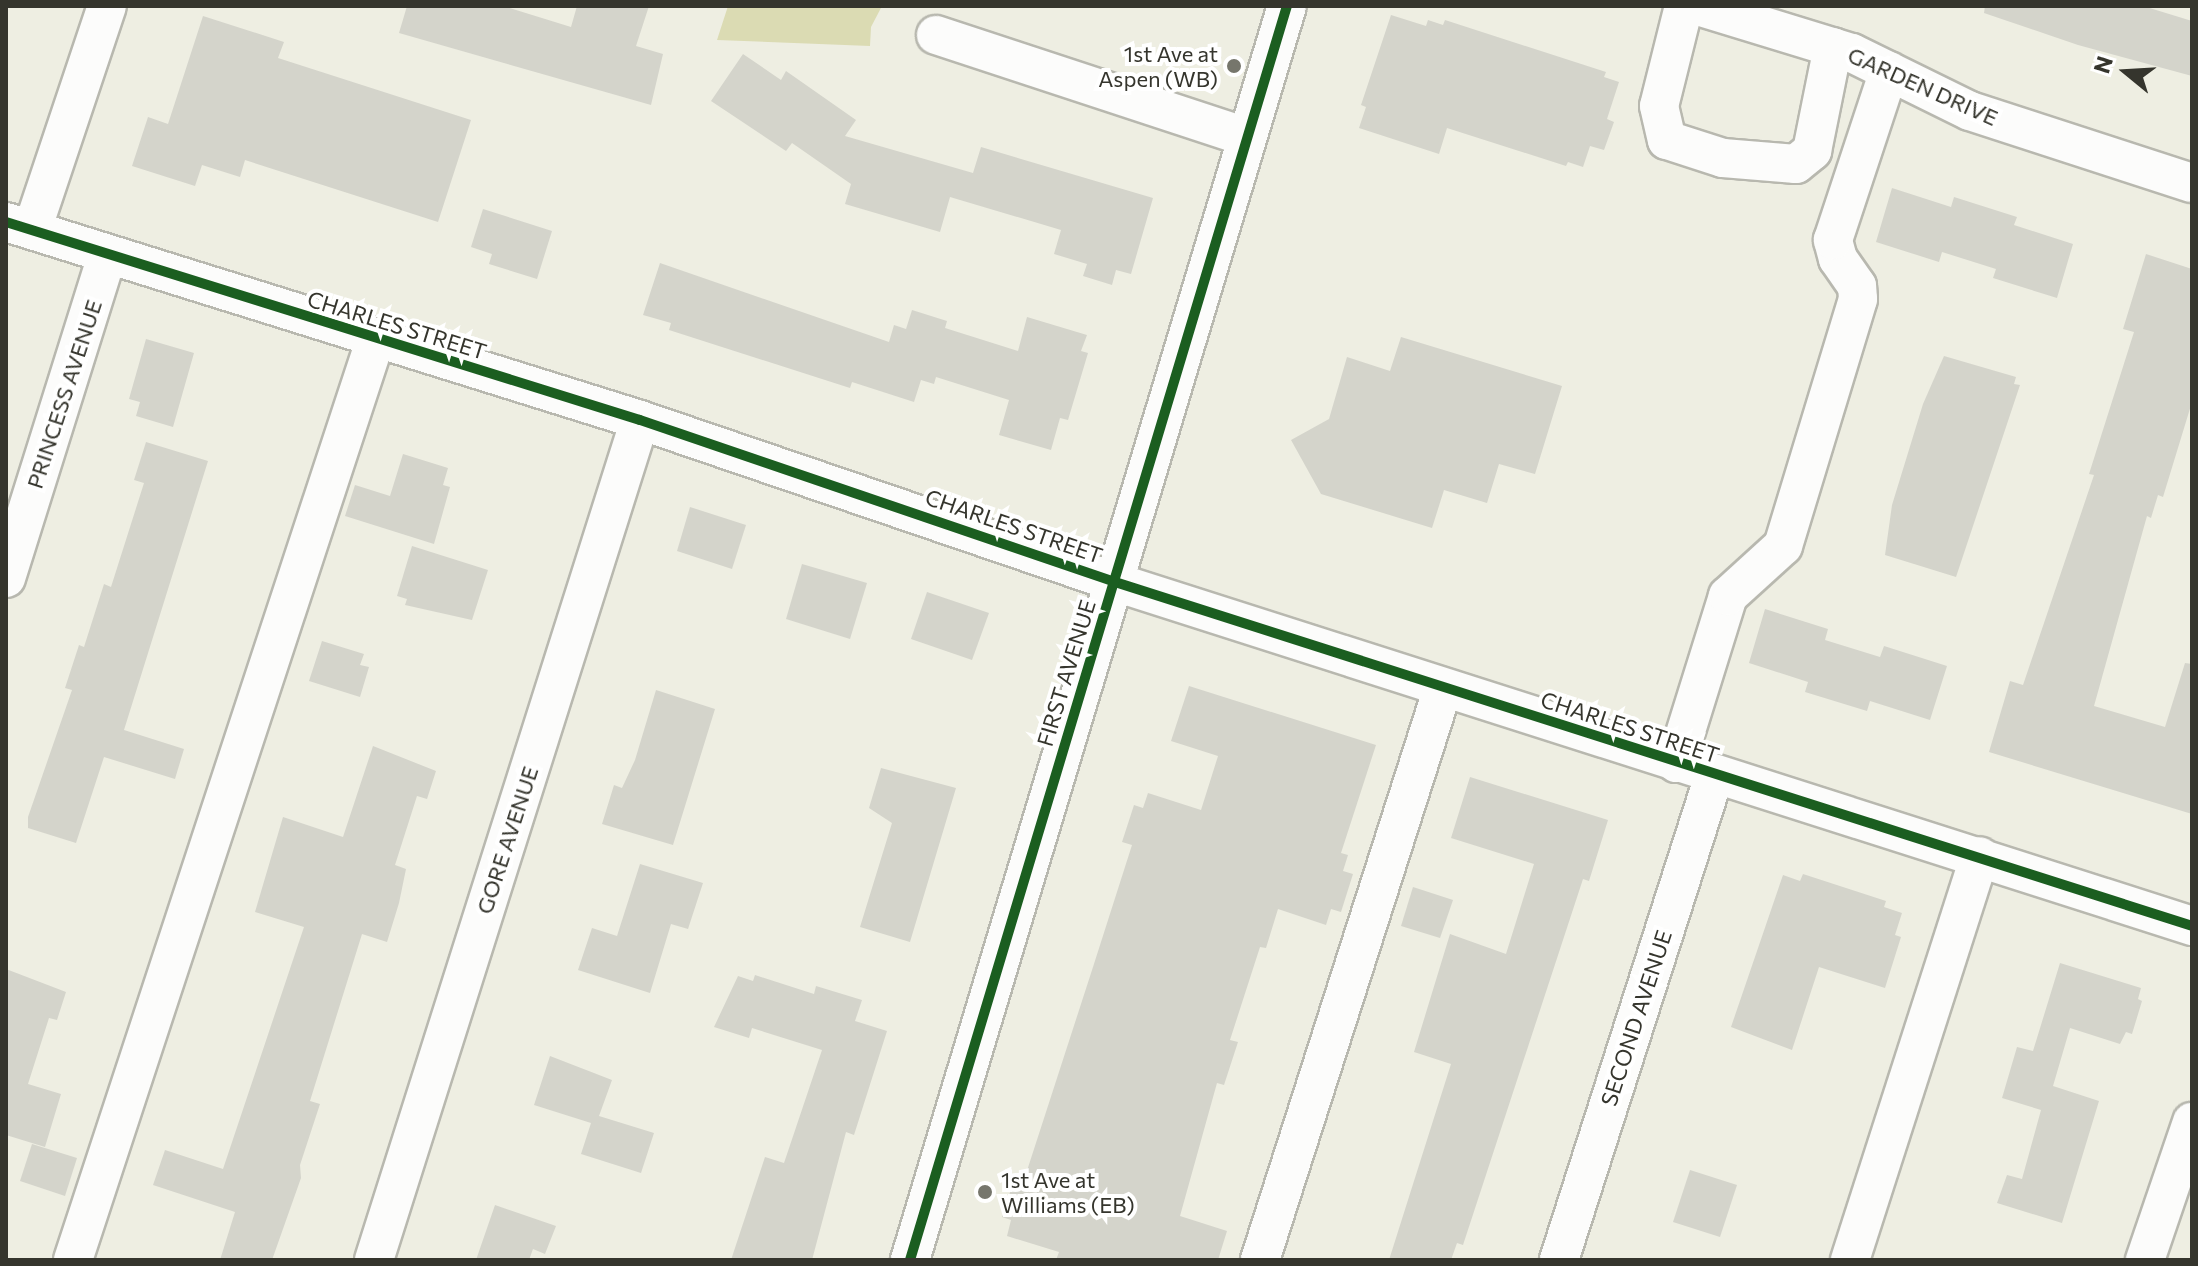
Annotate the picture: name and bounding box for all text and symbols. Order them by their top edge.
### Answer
north arrow [2086,32,2166,112]
place label: 1st Ave at Aspen (WB) [1098,40,1218,92]
street label: GARDEN DRIVE [1844,41,2002,131]
text: N [2087,52,2118,76]
marker: 1st Ave at Aspen (WB) [1225,57,1243,75]
street label: CHARLES STREET [304,285,490,365]
street label: PRINCESS AVENUE [21,296,107,492]
street label: CHARLES STREET [922,483,1106,569]
street label: FIRST AVENUE [1031,597,1101,749]
street label: CHARLES STREET [1538,686,1722,768]
street label: GORE AVENUE [471,763,543,917]
street label: SECOND AVENUE [1595,927,1677,1109]
place label: 1st Ave at Williams (EB) [1001,1166,1135,1218]
marker: 1st Ave at Williams (EB) [976,1183,994,1201]

